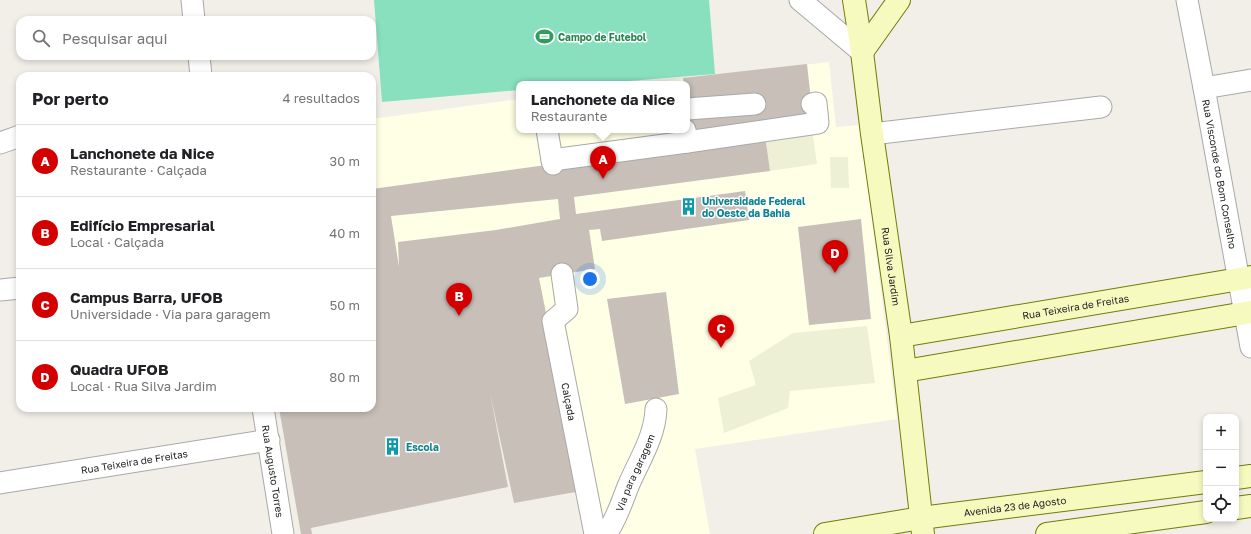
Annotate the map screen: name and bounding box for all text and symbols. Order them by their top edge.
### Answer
search box [16,16,376,60]
icon: search [30,27,52,49]
sports icon: Campo de Futebol [535,27,555,47]
text: Pesquisar aqui [62,29,167,47]
place label: Campo de Futebol [558,31,647,43]
popup [516,81,690,133]
text: Por perto [32,88,109,109]
text: 4 resultados [282,90,360,106]
text: Lanchonete da Nice [531,90,675,108]
street label: Rua Visconde do Bom Conselho [1200,98,1239,250]
text: Restaurante [531,108,607,124]
text: Lanchonete da Nice [70,144,214,162]
pin: A [590,146,616,179]
text: A [40,153,50,169]
text: 30 m [330,153,360,169]
text: Restaurante · Calçada [70,162,207,178]
place label: Universidade Federal do Oeste da Bahia [702,195,806,219]
building icon: Universidade Federal do Oeste da Bahia [679,197,699,217]
text: Edifício Empresarial [70,216,215,234]
text: B [40,225,50,241]
text: 40 m [329,225,360,241]
street label: Rua Silva Jardim [879,226,903,307]
text: Local · Calçada [70,234,164,250]
pin: D [822,240,848,273]
your location [580,269,600,289]
pin: B [446,283,472,316]
text: Campus Barra, UFOB [70,288,223,306]
street label: Rua Teixeira de Freitas [1021,292,1130,321]
text: C [40,297,50,313]
text: 50 m [330,297,360,313]
text: Universidade · Via para garagem [70,306,271,322]
pin: C [708,315,734,348]
text: Quadra UFOB [70,360,168,378]
text: D [40,369,50,385]
text: 80 m [329,369,360,385]
text: Local · Rua Silva Jardim [70,378,217,394]
street label: Calçada [559,382,579,422]
map controls [1203,414,1239,522]
button: + [1203,414,1239,450]
street label: Rua Augusto Torres [260,424,286,518]
street label: Via para garagem [613,432,657,513]
building icon: Escola [383,437,403,457]
place label: Escola [406,441,439,453]
street label: Rua Teixeira de Freitas [80,447,189,476]
button: − [1203,450,1239,486]
button: locate [1203,486,1239,522]
street label: Avenida 23 de Agosto [963,494,1067,519]

